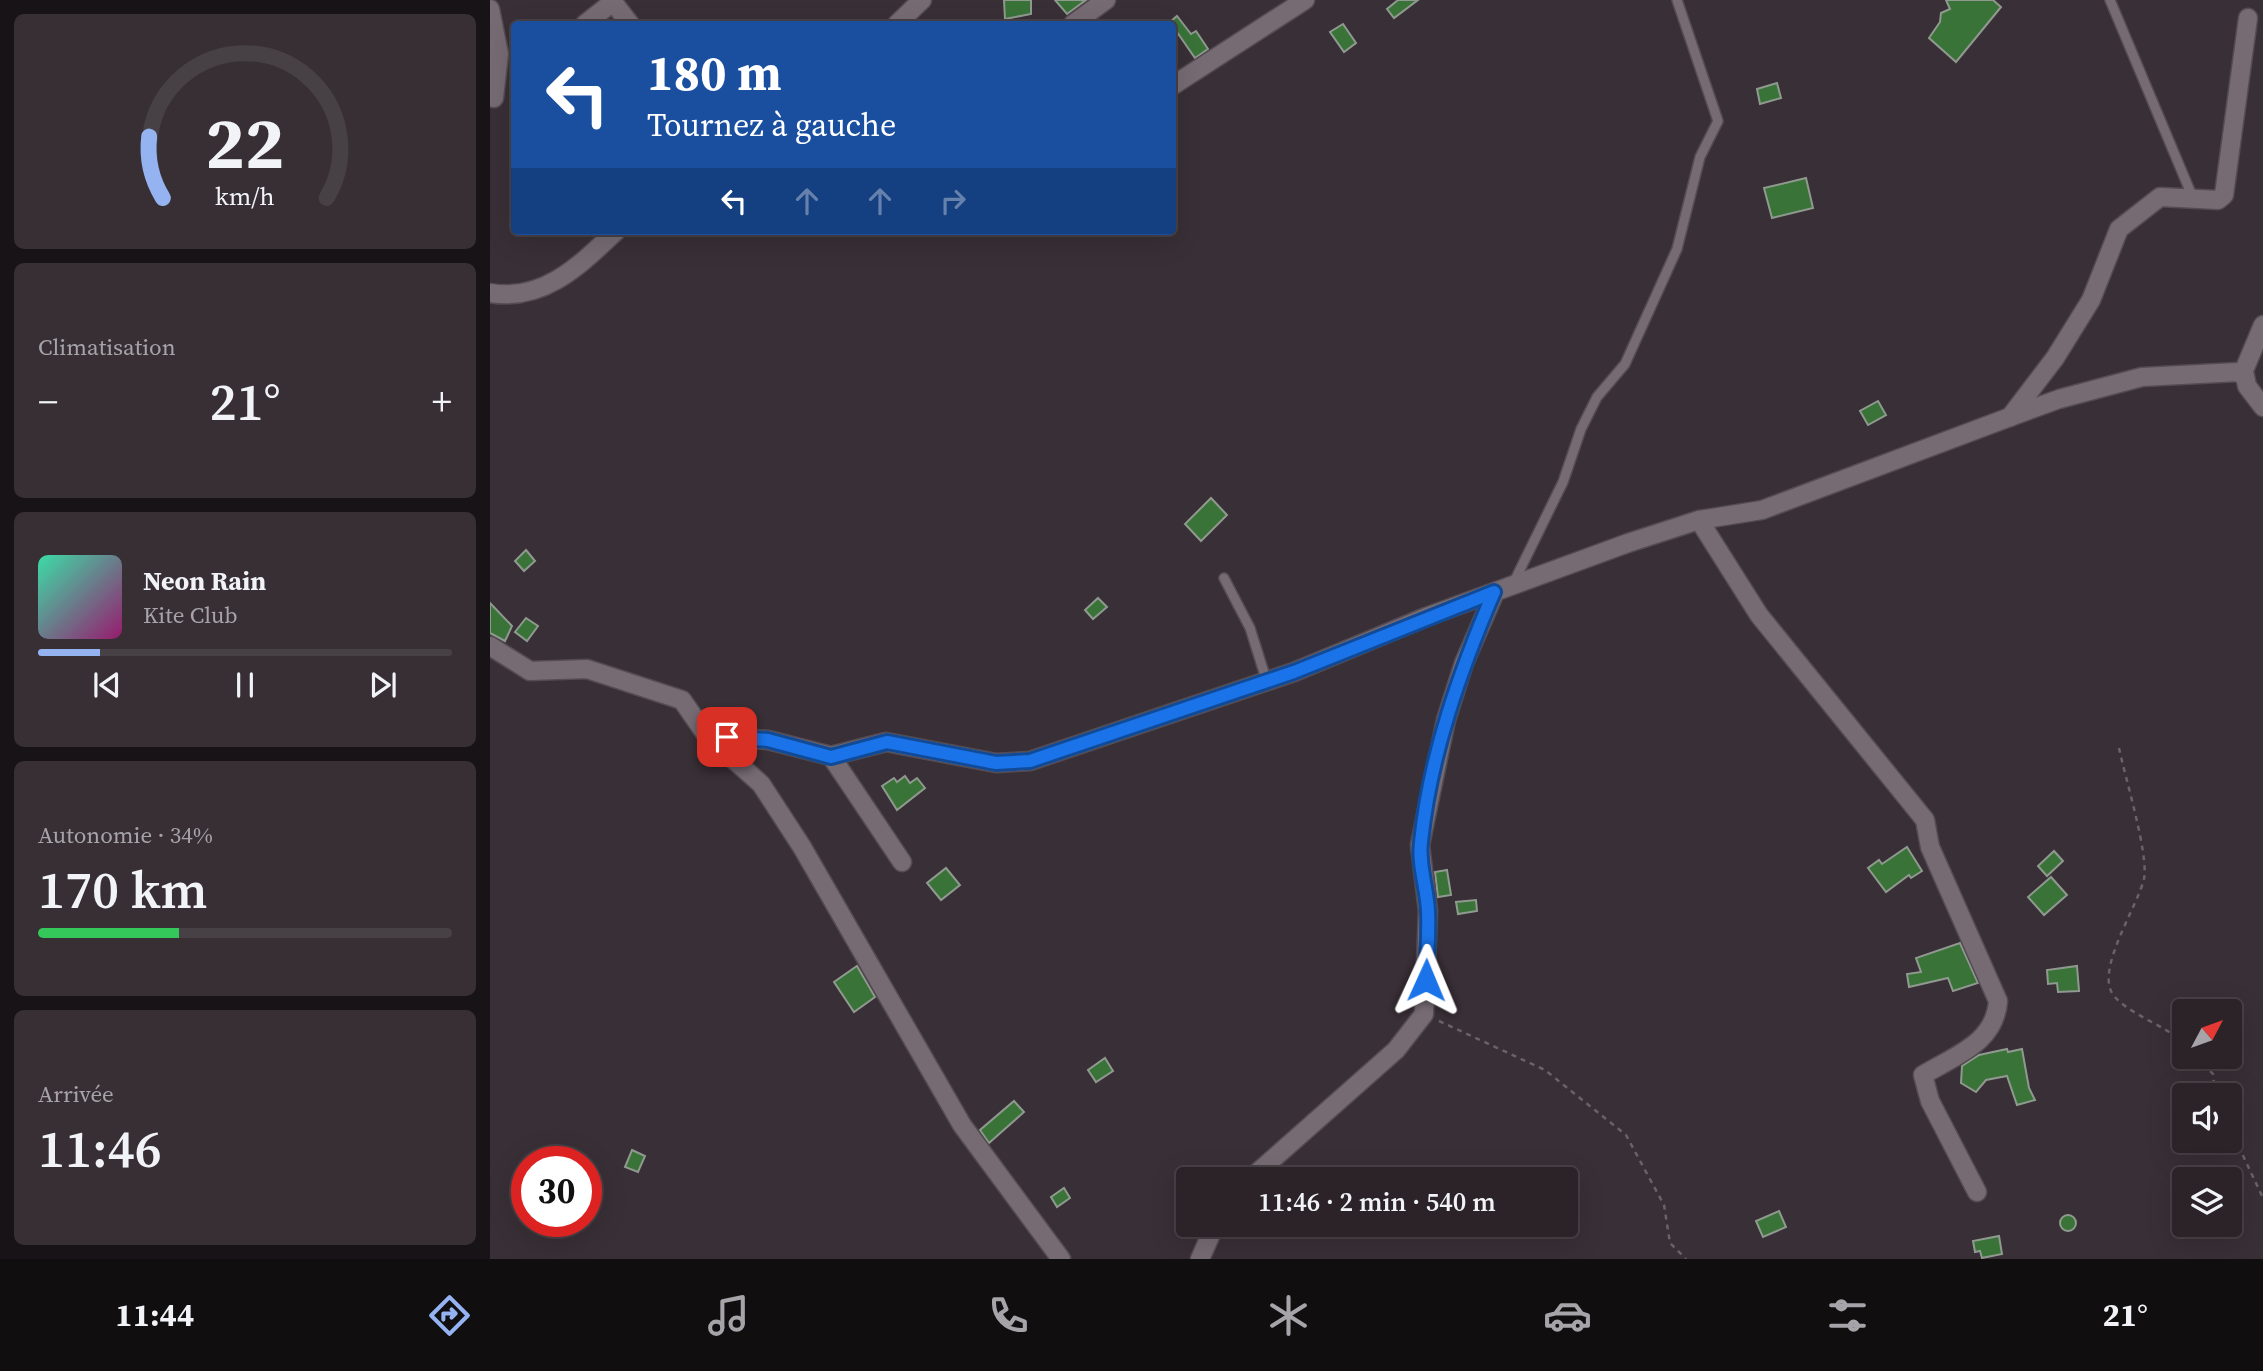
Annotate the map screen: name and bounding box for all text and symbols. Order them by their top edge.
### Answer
text: 180 m [647,39,782,106]
icon: left [532,49,623,140]
text: 22 [206,93,284,192]
text: Tournez à gauche [647,103,896,147]
text: km/h [215,178,275,212]
icon: left [715,182,753,220]
icon: ahead [788,182,826,220]
icon: ahead [861,182,899,220]
icon: right [934,182,972,220]
text: Climatisation [38,331,176,363]
text: 21° [209,366,281,437]
text: − [38,376,58,428]
text: + [432,376,452,428]
text: Neon Rain [143,563,266,599]
text: Kite Club [143,599,238,631]
icon: previous [88,666,126,704]
icon: pause [226,666,264,704]
icon: next [364,666,402,704]
pin [697,707,757,767]
icon: arrive [708,718,746,756]
text: Autonomie · 34% [38,819,213,851]
text: 170 km [38,854,207,925]
position arrow [1389,943,1463,1017]
north arrow [2172,999,2242,1069]
map controls [2172,999,2242,1237]
text: Arrivée [38,1078,114,1110]
button: sound [2172,1083,2242,1153]
text: 11:46 [38,1113,162,1184]
speed limit sign: 30 [511,1146,602,1237]
button: layers [2172,1167,2242,1237]
text: 11:46 · 2 min · 540 m [1258,1184,1496,1220]
icon: directions [425,1291,474,1340]
icon: music [704,1291,753,1340]
icon: phone [984,1291,1033,1340]
icon: climate [1264,1291,1313,1340]
icon: car [1543,1291,1592,1340]
icon: filters [1823,1291,1872,1340]
text: 11:44 [115,1293,194,1337]
text: 21° [2102,1293,2148,1337]

